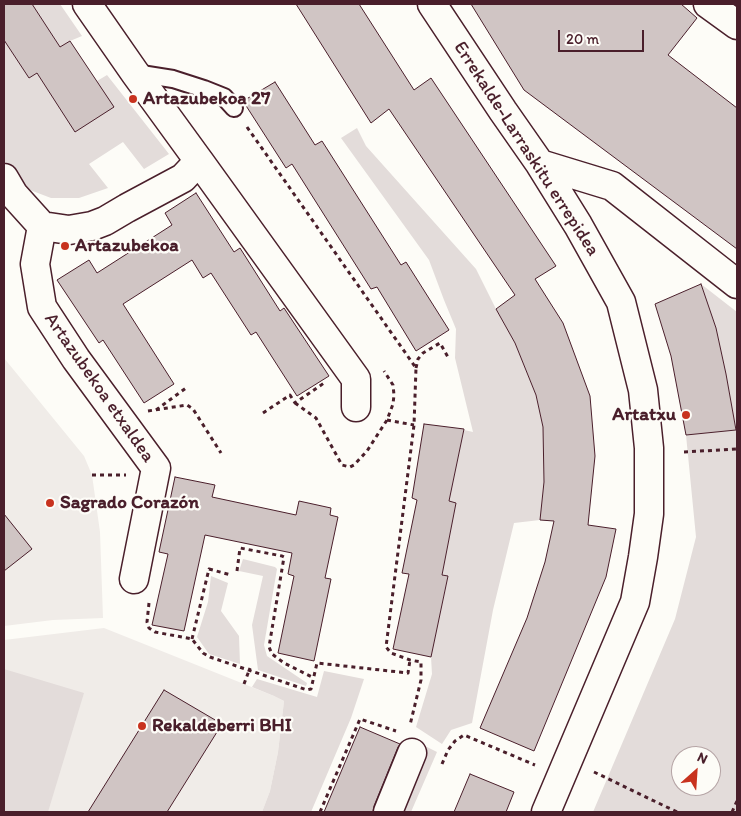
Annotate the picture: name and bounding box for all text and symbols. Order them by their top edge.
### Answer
scale bar [561,20,647,52]
text: 20 m [566,30,599,48]
street label: Errekalde-Larraskitu errepidea [448,38,604,260]
place label: Artazubekoa 27 [143,88,270,110]
marker: Artazubekoa 27 [127,93,139,105]
place label: Artazubekoa [75,235,179,257]
marker: Artazubekoa [59,240,71,252]
street label: Artazubekoa etxaldea [39,309,159,467]
place label: Artatxu [612,404,676,426]
marker: Artatxu [680,409,692,421]
place label: Sagrado Corazón [60,492,199,514]
marker: Sagrado Corazón [44,497,56,509]
place label: Rekaldeberri BHI [152,715,292,737]
marker: Rekaldeberri BHI [136,720,148,732]
north arrow [671,746,721,796]
text: N [694,748,710,768]

